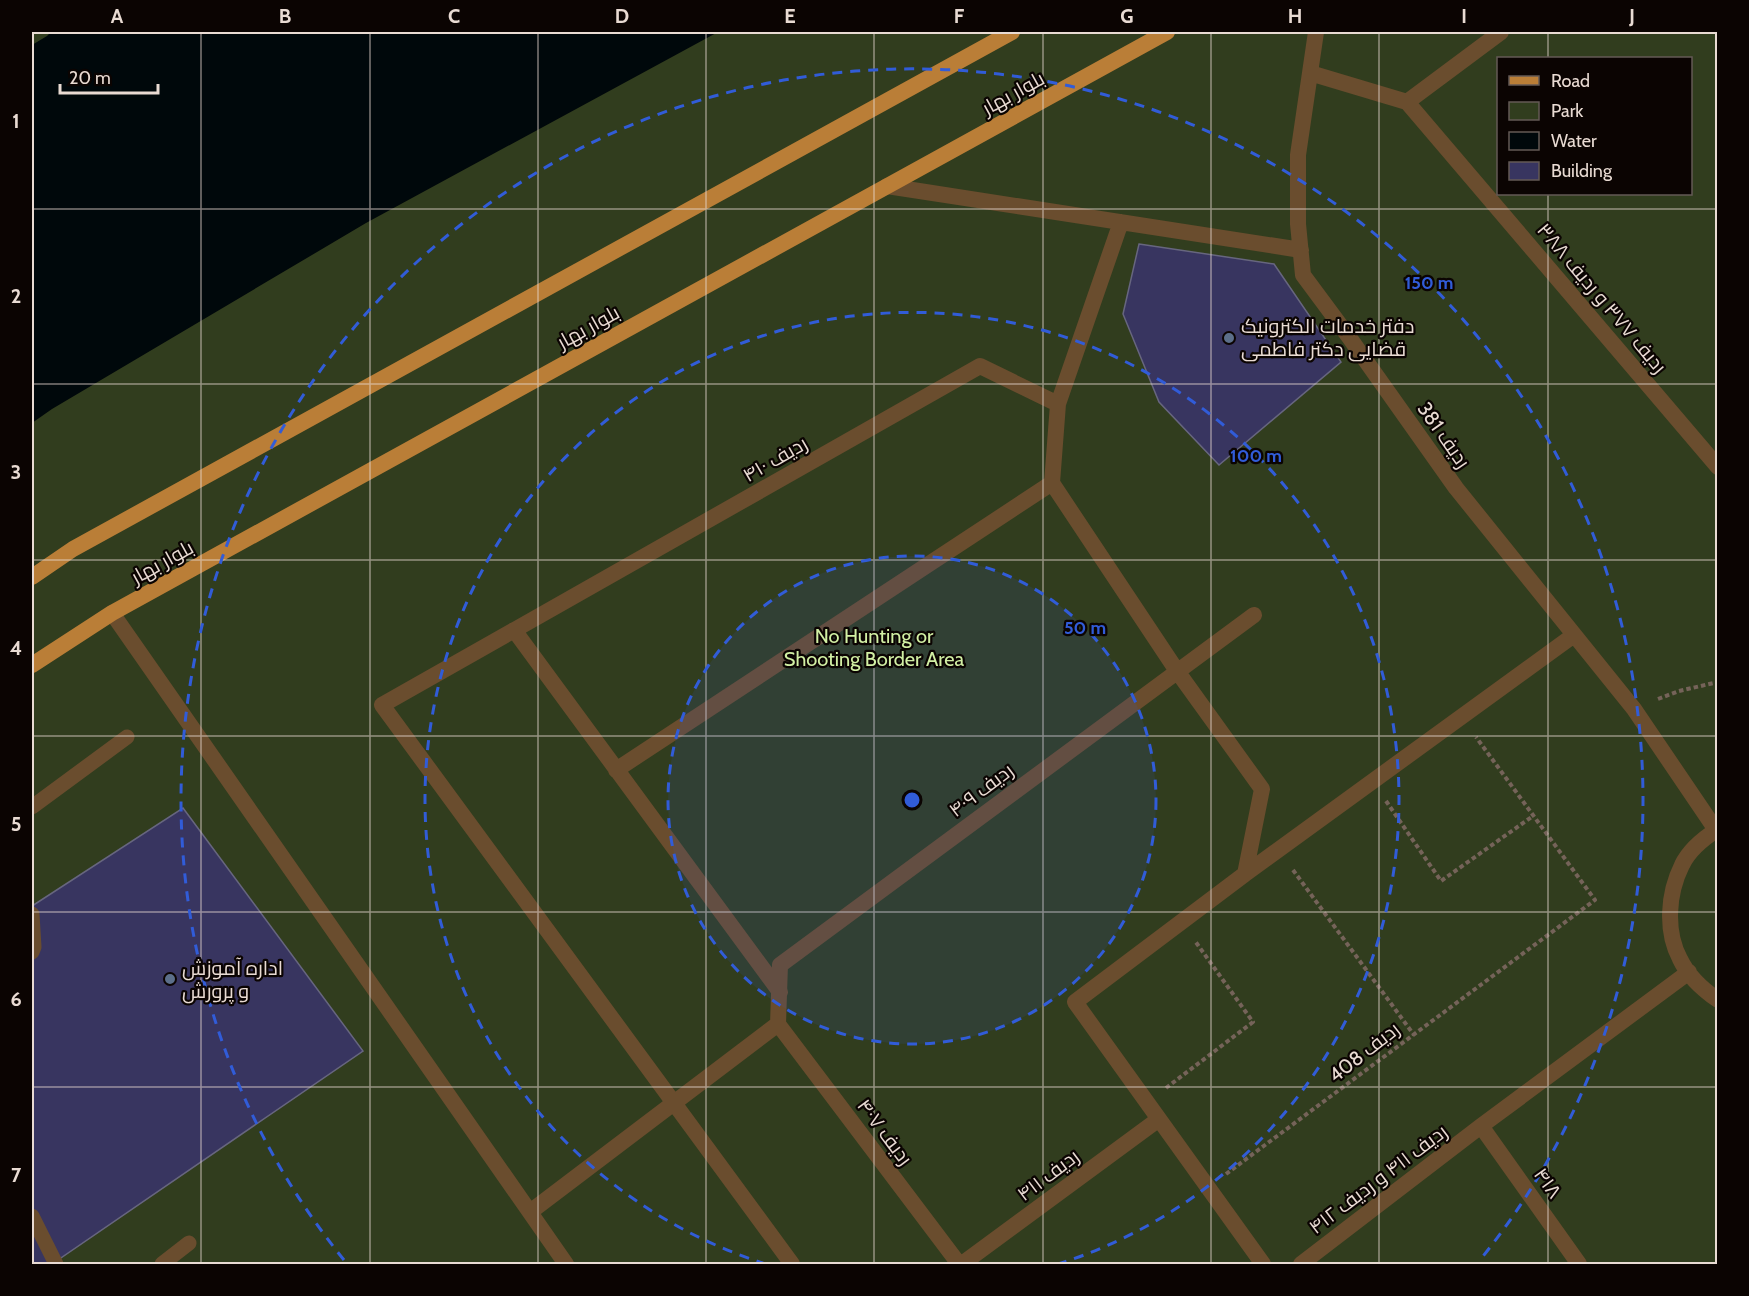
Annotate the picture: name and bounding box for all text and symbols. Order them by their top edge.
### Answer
text: A [111,4,124,28]
text: B [279,4,291,28]
text: C [448,4,460,28]
text: D [615,4,629,28]
text: E [784,4,796,28]
text: F [954,4,965,28]
text: G [1120,4,1134,28]
text: H [1288,4,1302,28]
text: I [1461,4,1467,28]
text: J [1628,4,1635,28]
scale bar [60,57,158,95]
legend [1497,57,1692,195]
street label: بلوار بهار [977,66,1049,121]
text: 20 m [69,67,111,89]
text: Road [1551,70,1590,92]
text: Park [1551,100,1584,122]
text: 1 [12,109,20,133]
text: Water [1551,130,1597,152]
text: Building [1551,160,1613,182]
street label: ردیف ۳۷۷ و ردیف ۳۸۸ [1532,218,1672,378]
text: 150 m [1405,272,1453,294]
text: 2 [11,284,21,308]
street label: بلوار بهار [552,300,624,355]
place label: دفتر خدمات الکترونیک قضایی دکتر فاطمی [1241,314,1414,362]
marker: دفتر خدمات الکترونیک قضایی دکتر فاطمی [1222,331,1236,345]
street label: ردیف 381 [1413,397,1475,473]
street label: ردیف ۴۱۰ [739,431,811,487]
text: 100 m [1230,445,1282,467]
text: 3 [11,460,21,484]
street label: بلوار بهار [126,535,198,590]
text: 50 m [1064,617,1106,639]
park label: No Hunting or Shooting Border Area [784,624,965,671]
text: 4 [10,636,22,660]
street label: ردیف ۴۰۹ [944,758,1018,822]
centre of rings [902,790,922,810]
text: 5 [11,812,21,836]
place label: اداره آموزش و پرورش [182,956,283,1004]
marker: اداره آموزش و پرورش [163,972,177,986]
text: 6 [10,987,22,1011]
street label: ردیف 408 [1324,1017,1404,1087]
street label: ردیف ۴۰۷ [852,1094,918,1170]
street label: ردیف ۴۱۱ و ردیف ۴۱۲ [1304,1119,1452,1239]
street label: ردیف ۴۱۱ [1012,1144,1084,1206]
text: 7 [11,1163,22,1187]
street label: ۴۱۸ [1529,1163,1567,1203]

